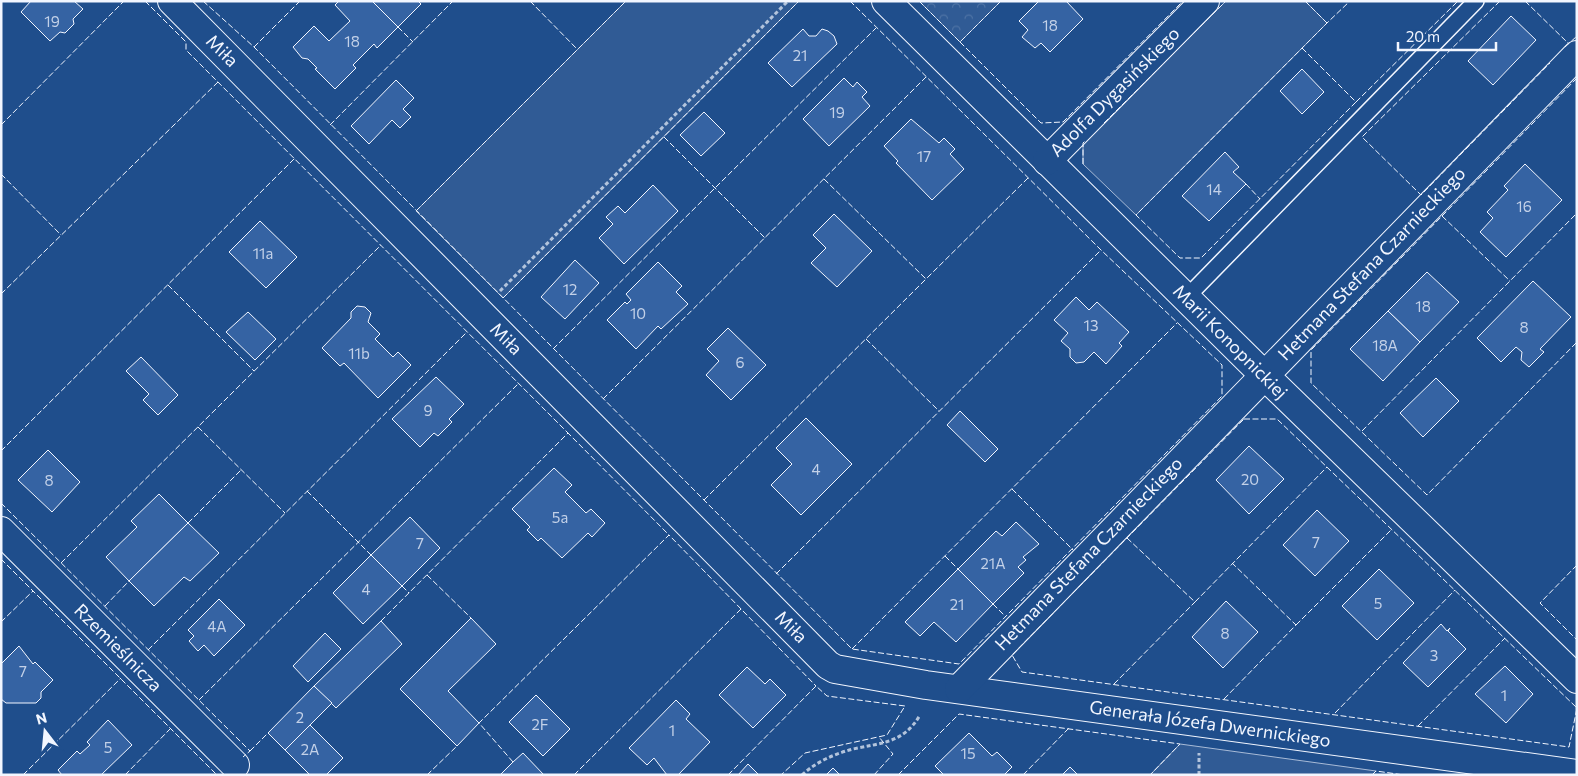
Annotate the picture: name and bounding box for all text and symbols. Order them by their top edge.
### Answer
house number: 19 [44,12,60,30]
house number: 18 [1042,16,1058,34]
scale bar [1398,20,1496,52]
street label: Adolfa Dygasińskiego [1045,22,1184,161]
text: 20 m [1406,27,1440,45]
street label: Miła [202,30,243,71]
house number: 18 [344,32,360,50]
house number: 21 [793,46,807,64]
house number: 19 [829,103,845,121]
house number: 17 [917,147,931,165]
street label: Hetmana Stefana Czarnieckiego [1273,162,1470,365]
house number: 14 [1206,180,1222,198]
house number: 16 [1516,197,1532,215]
house number: 11a [253,244,273,262]
house number: 12 [563,280,577,298]
street label: Marii Konopnickiej [1169,280,1292,403]
house number: 18 [1415,297,1431,315]
house number: 10 [630,304,646,322]
house number: 13 [1084,316,1098,334]
street label: Miła [486,318,527,359]
house number: 8 [1519,318,1529,336]
house number: 18A [1372,336,1398,354]
house number: 11b [348,344,370,362]
house number: 6 [735,353,745,371]
house number: 9 [423,401,433,419]
street label: Hetmana Stefana Czarnieckiego [990,452,1187,655]
house number: 4 [812,460,821,478]
house number: 20 [1241,470,1259,488]
house number: 8 [44,471,54,489]
house number: 5a [552,508,568,526]
house number: 7 [1312,533,1320,551]
house number: 7 [416,534,424,552]
house number: 21A [980,554,1006,572]
house number: 4 [362,580,371,598]
house number: 5 [1374,594,1382,612]
house number: 21 [950,595,964,613]
street label: Rzemieślnicza [70,599,167,696]
street label: Miła [771,606,812,647]
house number: 4A [207,617,227,635]
house number: 8 [1220,624,1230,642]
house number: 3 [1430,646,1438,664]
house number: 7 [19,662,27,680]
house number: 1 [1501,686,1507,704]
street label: Generała Józefa Dwernickiego [1088,695,1332,751]
north arrow [20,706,70,756]
text: N [34,708,49,728]
house number: 2 [296,708,304,726]
house number: 2F [532,715,548,733]
house number: 1 [669,721,675,739]
house number: 5 [104,738,112,756]
house number: 2A [301,740,319,758]
house number: 15 [960,744,976,762]

